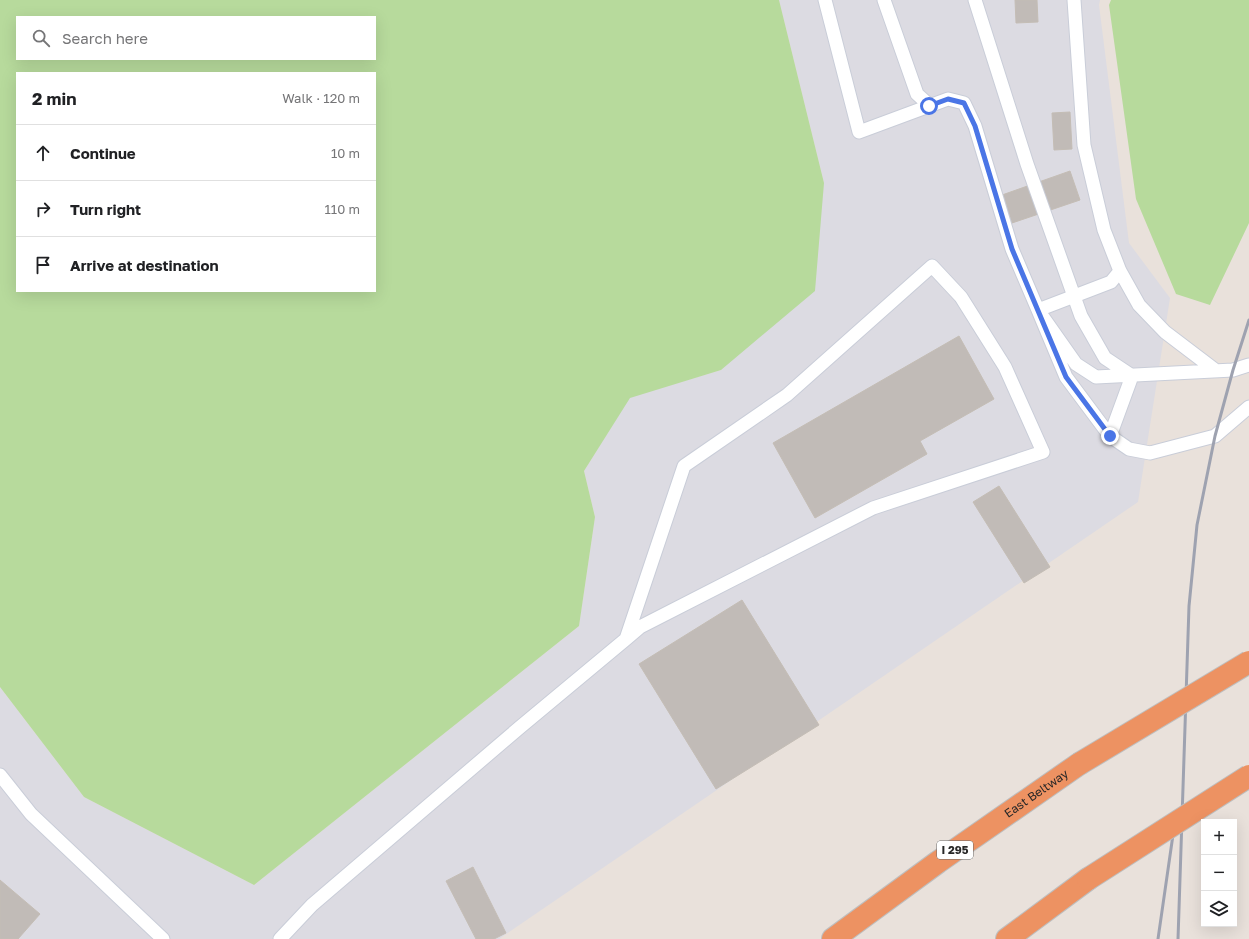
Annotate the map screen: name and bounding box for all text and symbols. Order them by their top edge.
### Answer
search box [16,16,376,60]
icon: search [30,27,52,49]
text: Search here [62,29,148,47]
text: 2 min [32,88,76,109]
text: Walk · 120 m [282,90,360,106]
route start [920,97,938,115]
icon: ahead [32,142,54,164]
text: Continue [70,144,136,162]
text: 10 m [331,145,360,161]
icon: right [32,198,54,220]
text: Turn right [70,200,141,218]
text: 110 m [325,201,360,217]
icon: arrive [32,254,54,276]
text: Arrive at destination [70,256,219,274]
route end [1101,427,1119,445]
street label: East Beltway [1001,766,1071,821]
map controls [1201,819,1237,927]
button: + [1201,819,1237,855]
road number: I 295 [937,841,973,859]
button: − [1201,855,1237,891]
button: layers [1201,891,1237,927]

